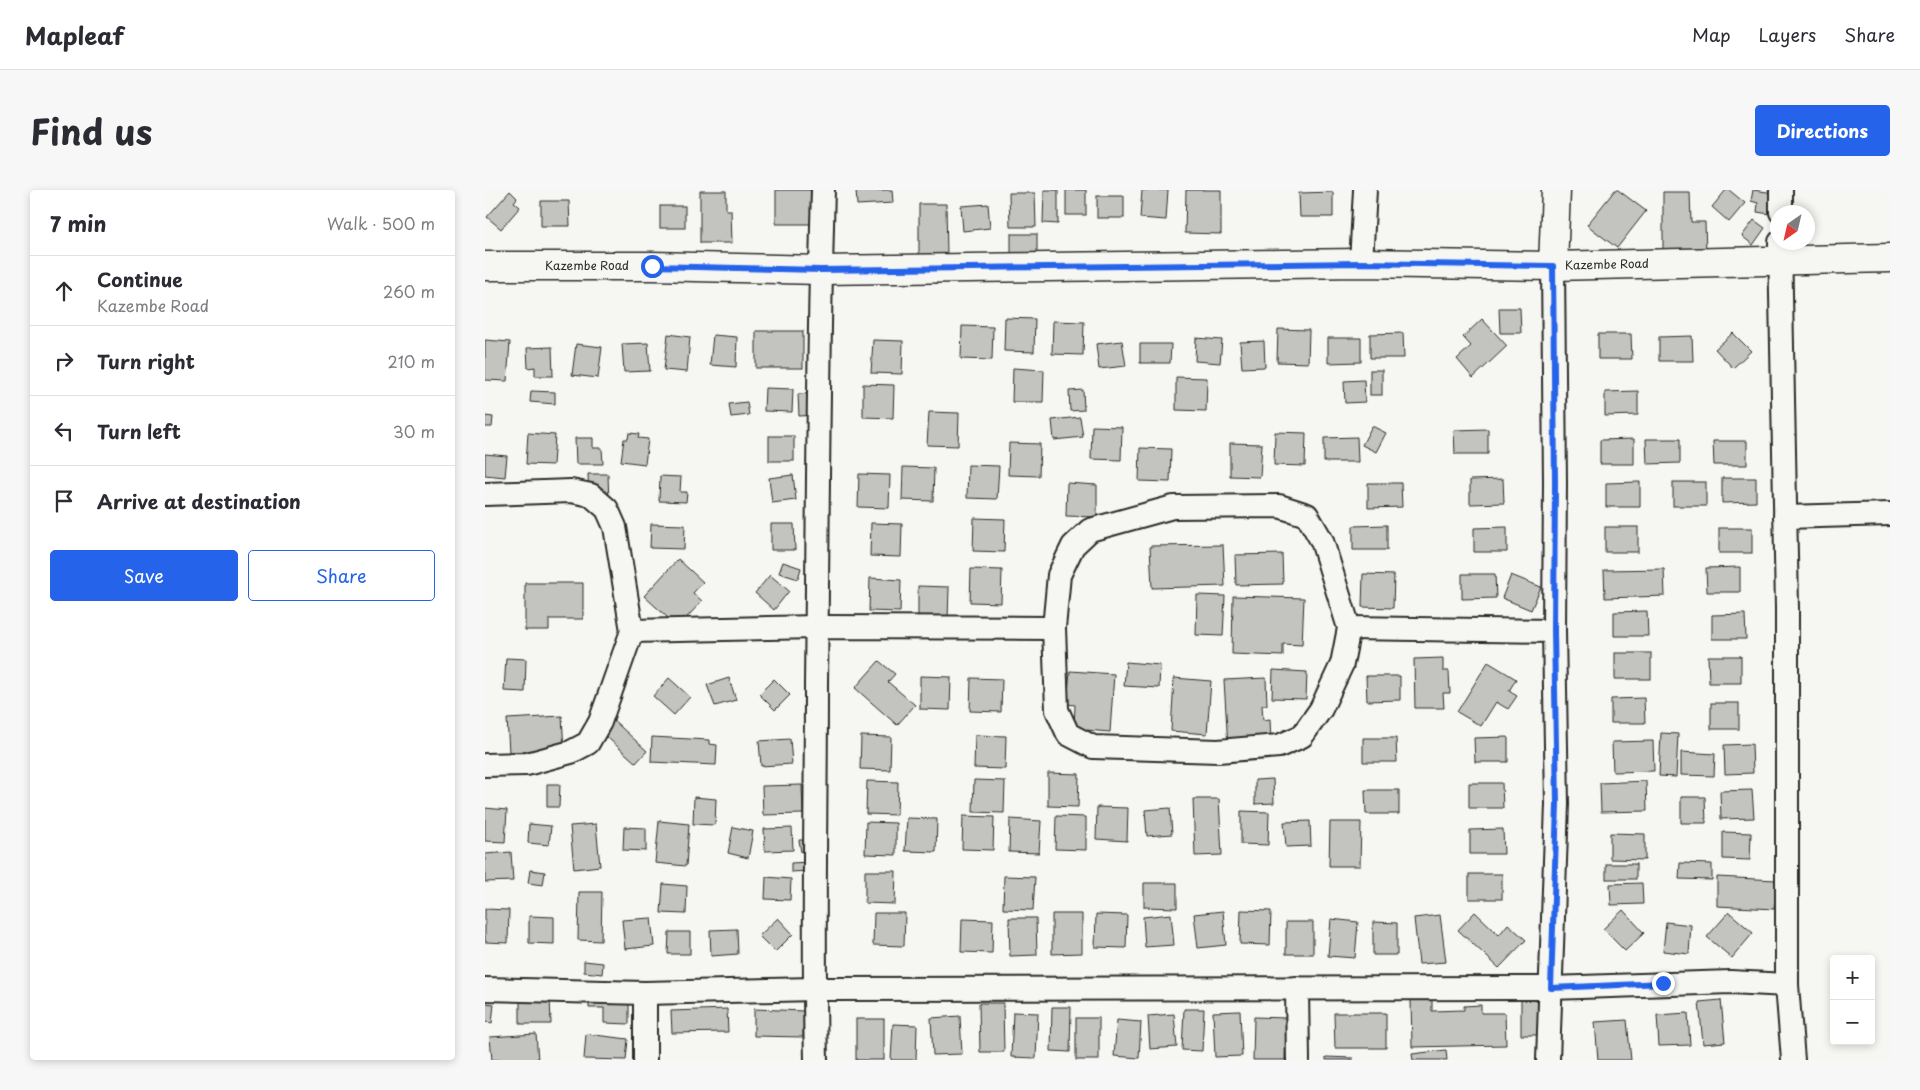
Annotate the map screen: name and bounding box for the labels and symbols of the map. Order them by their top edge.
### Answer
north arrow [1770,205,1815,250]
street label: Kazembe Road [1565,254,1649,274]
route start [641,255,664,278]
street label: Kazembe Road [545,256,629,274]
route end [1652,972,1675,995]

